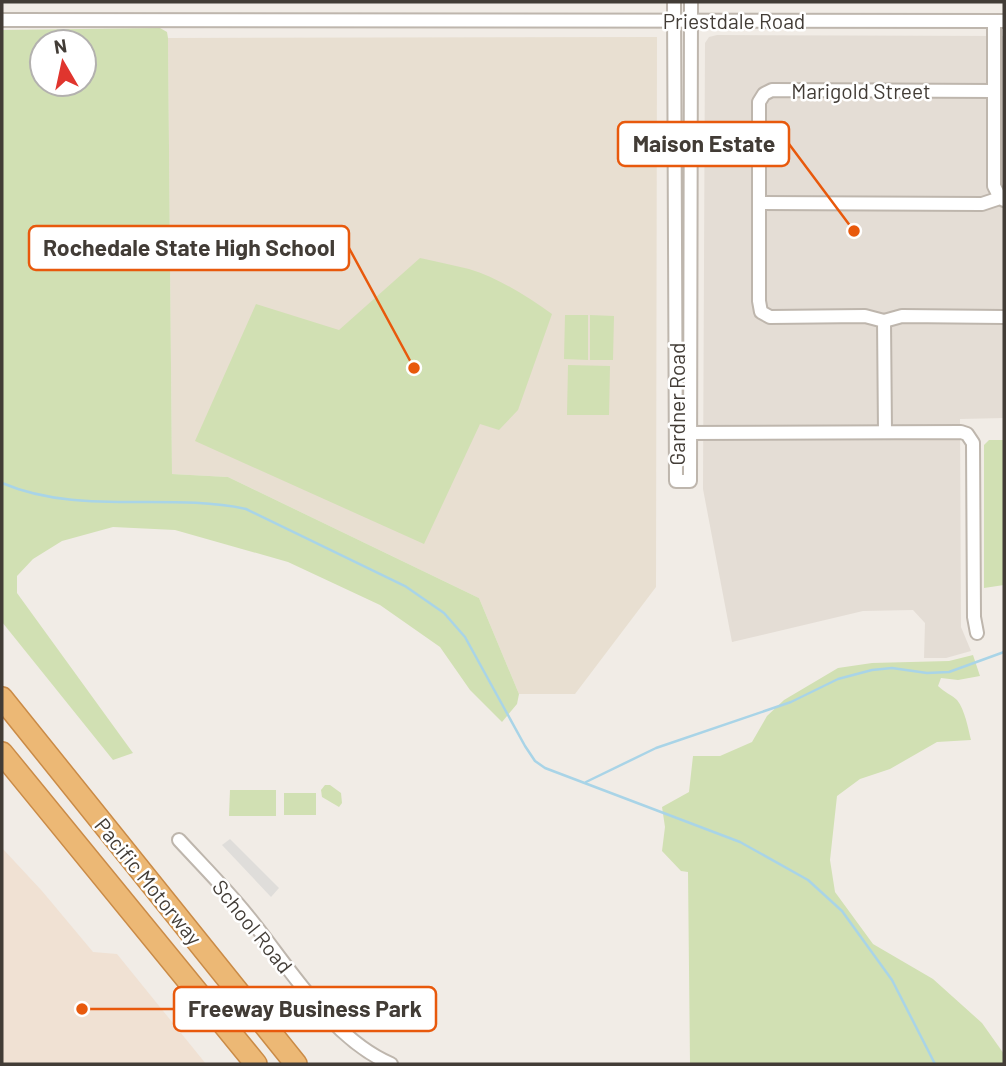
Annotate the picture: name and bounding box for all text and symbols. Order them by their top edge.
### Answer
street label: Priestdale Road [663,8,805,33]
north arrow [28,28,98,98]
text: N [52,33,68,58]
street label: Marigold Street [791,78,931,103]
callout: Maison Estate [618,122,789,166]
text: Maison Estate [633,129,775,157]
callout: Rochedale State High School [29,226,349,270]
text: Rochedale State High School [43,233,335,261]
street label: Gardner Road [664,342,689,466]
street label: Pacific Motorway [90,813,208,950]
street label: School Road [208,874,298,978]
callout: Freeway Business Park [174,987,436,1031]
text: Freeway Business Park [188,994,422,1022]

